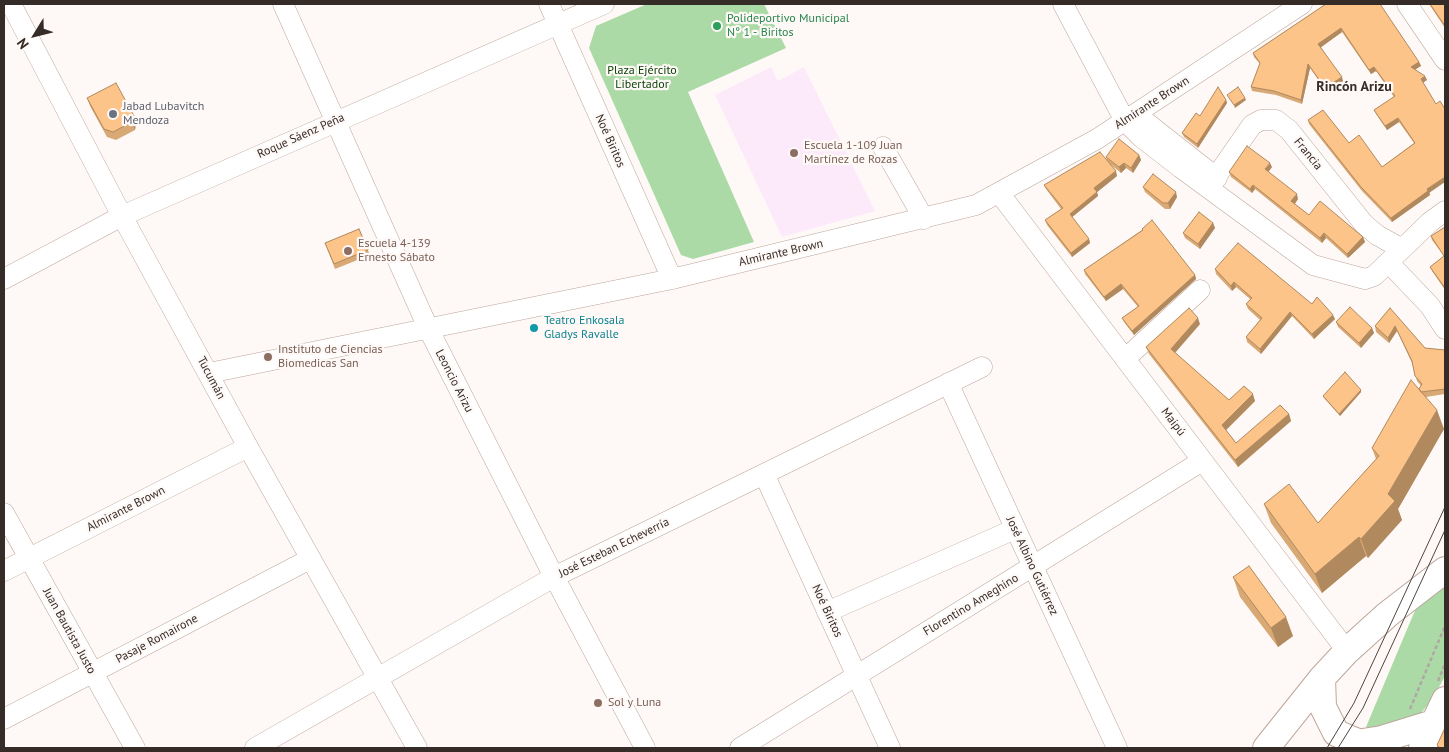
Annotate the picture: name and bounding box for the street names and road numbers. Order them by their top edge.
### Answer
street label: Almirante Brown [1112,74,1192,132]
street label: Roque Sáenz Peña [255,110,347,162]
street label: Noé Biritos [592,112,628,170]
street label: Francia [1291,135,1325,173]
street label: Almirante Brown [737,236,825,270]
street label: Leoncio Arizu [432,347,476,415]
street label: Tucumán [194,354,228,402]
street label: Maipú [1158,405,1188,439]
street label: Almirante Brown [84,483,168,535]
street label: José Albino Gutiérrez [1003,514,1061,618]
street label: José Esteban Echeverría [556,515,672,581]
street label: Florentino Ameghino [921,571,1021,639]
street label: Noé Biritos [808,582,846,640]
street label: Juan Bautista Justo [39,586,99,676]
street label: Pasaje Romairone [114,611,200,667]

